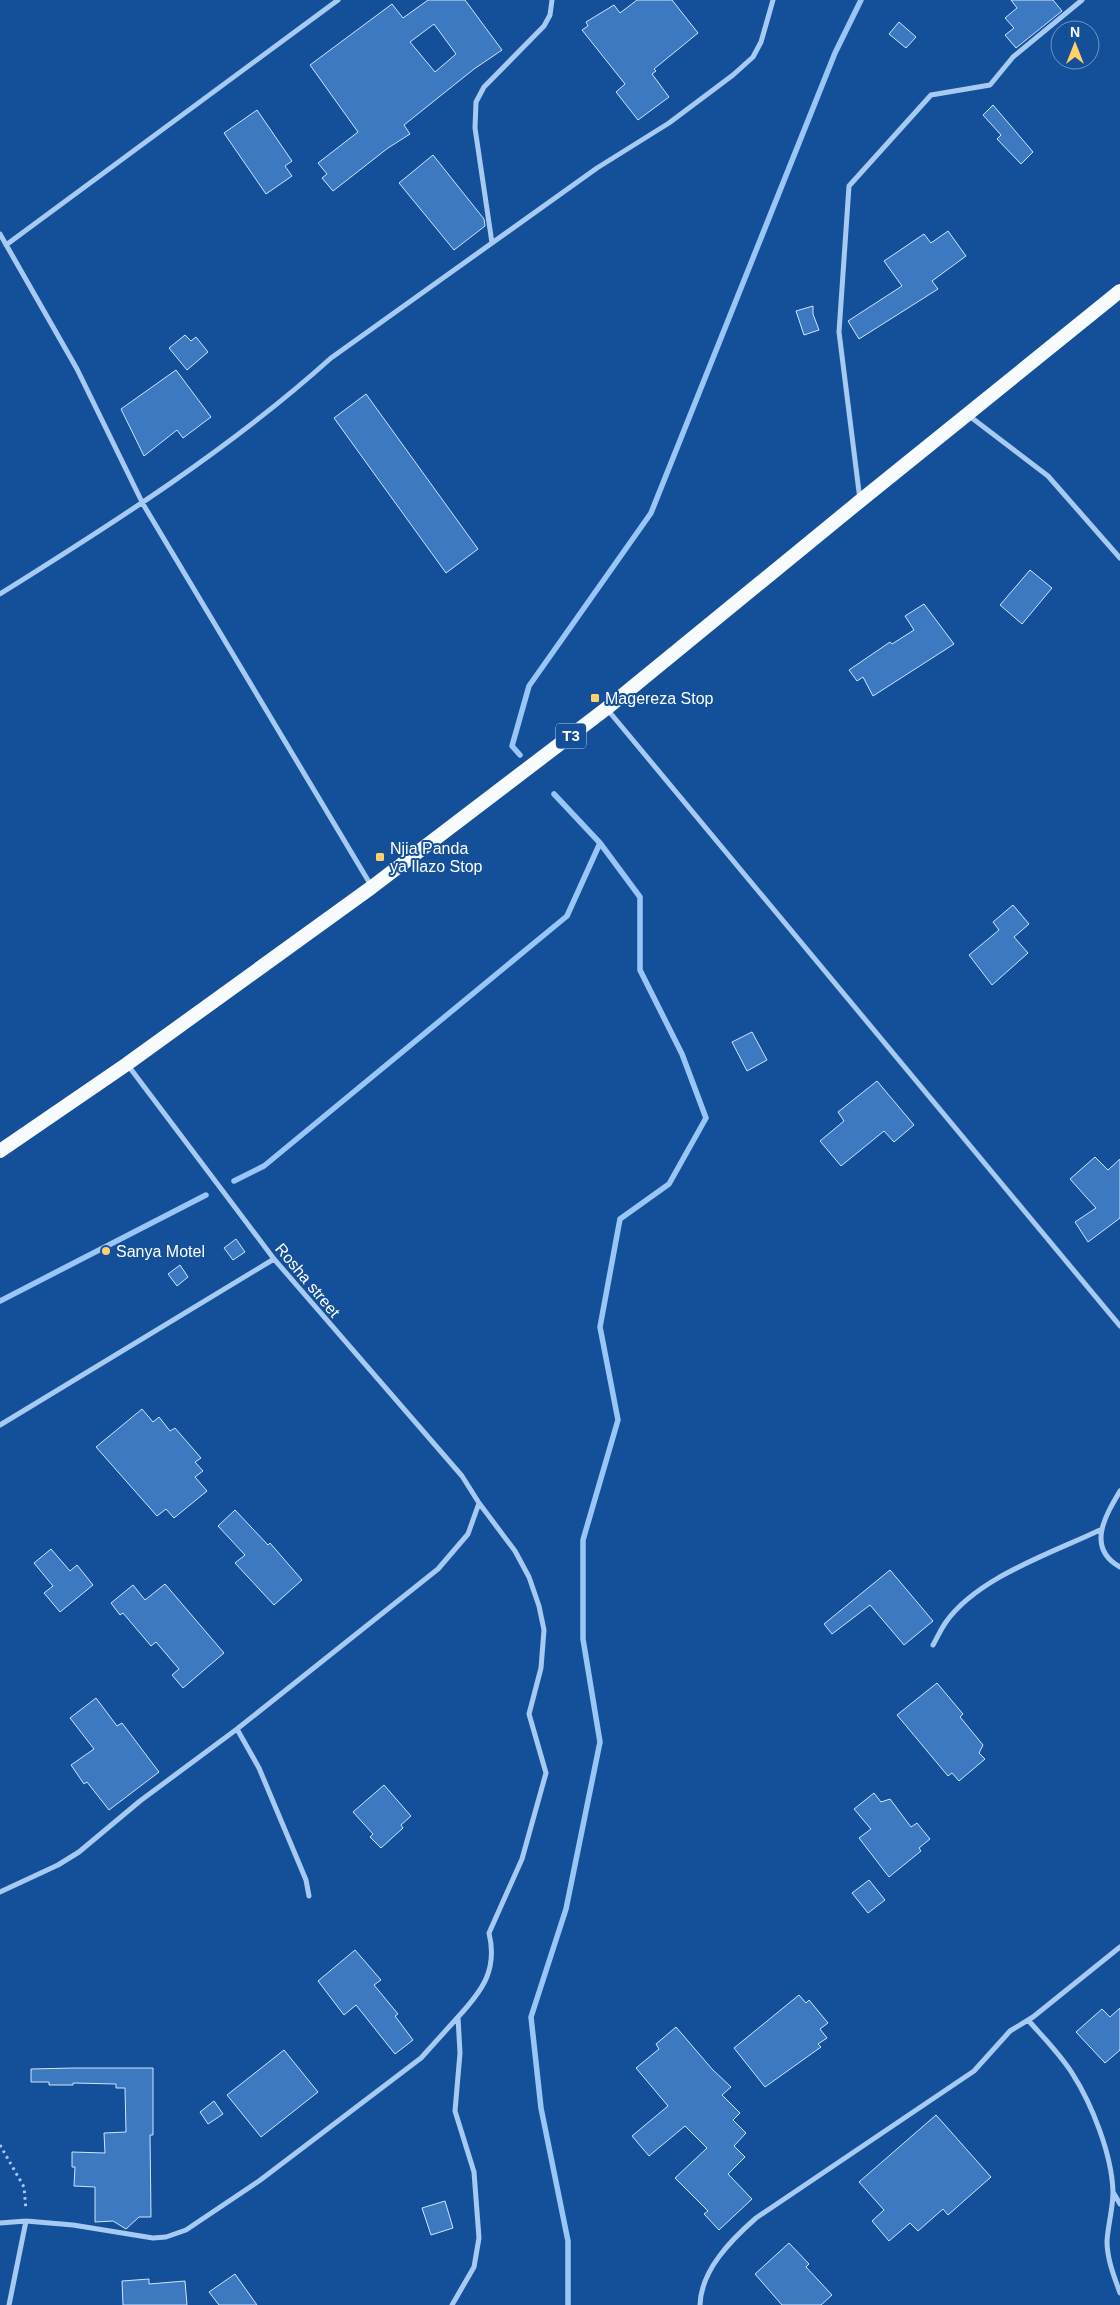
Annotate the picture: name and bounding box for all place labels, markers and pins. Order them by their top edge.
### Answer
place label: Magereza Stop [605,690,714,707]
marker: Magereza Stop [589,692,601,704]
place label: Njia Panda ya Ilazo Stop [390,840,483,875]
marker: Njia Panda ya Ilazo Stop [374,851,386,863]
place label: Sanya Motel [116,1243,205,1260]
marker: Sanya Motel [100,1245,112,1257]

